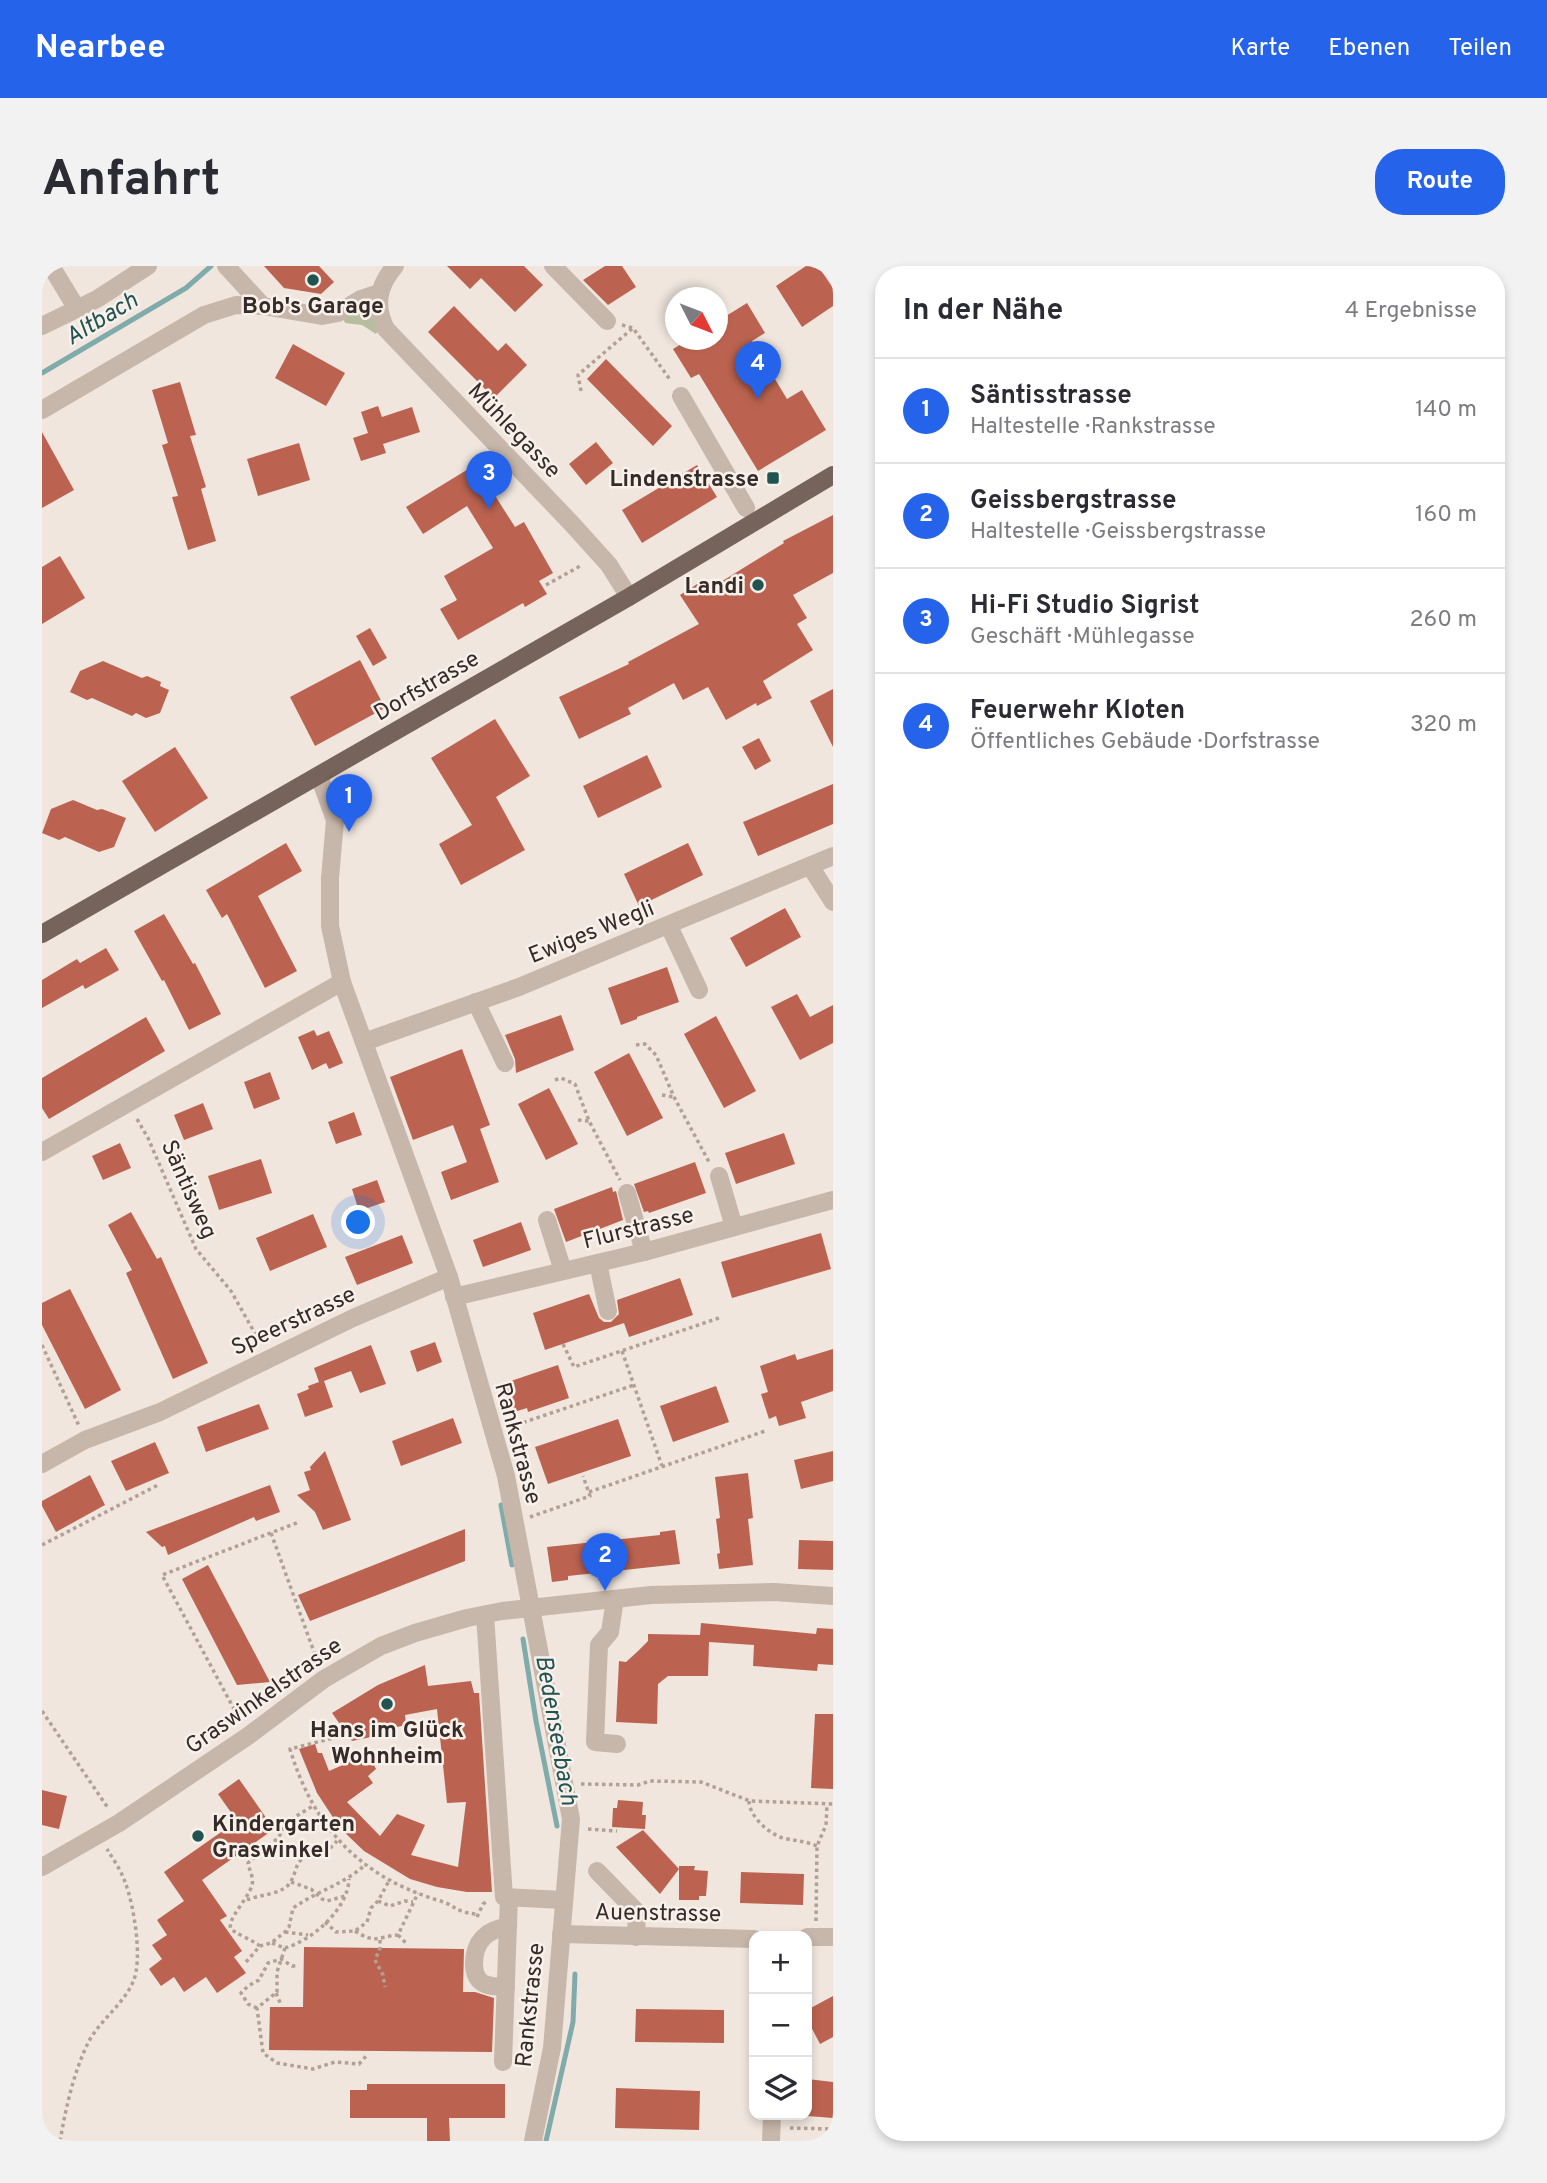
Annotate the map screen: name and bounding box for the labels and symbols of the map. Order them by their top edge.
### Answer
marker: Bob's Garage [305,272,321,288]
water label: Altbach [60,286,144,353]
north arrow [665,287,728,350]
place label: Bob's Garage [242,293,384,322]
pin: 4 [735,341,781,399]
street label: Mühlegasse [460,378,566,486]
pin: 3 [466,451,512,509]
place label: Lindenstrasse [609,466,759,495]
marker: Lindenstrasse [765,470,781,486]
place label: Landi [685,573,744,602]
marker: Landi [750,577,766,593]
street label: Dorfstrasse [369,645,485,729]
pin: 1 [326,774,372,832]
street label: Ewiges Wegli [525,895,659,972]
street label: Säntisweg [153,1136,222,1244]
street label: Flurstrasse [580,1202,697,1257]
your location [341,1205,375,1239]
street label: Speerstrasse [227,1281,361,1364]
street label: Rankstrasse [486,1380,547,1508]
pin: 2 [582,1533,628,1591]
street label: Graswinkelstrasse [180,1632,348,1762]
water label: Bedenseebach [527,1653,583,1808]
marker: Hans im Glück Wohnheim [379,1696,395,1712]
place label: Hans im Glück Wohnheim [310,1717,464,1772]
place label: Kindergarten Graswinkel [212,1811,355,1866]
marker: Kindergarten Graswinkel [190,1828,206,1844]
street label: Auenstrasse [594,1899,721,1930]
street label: Rankstrasse [511,1942,552,2069]

